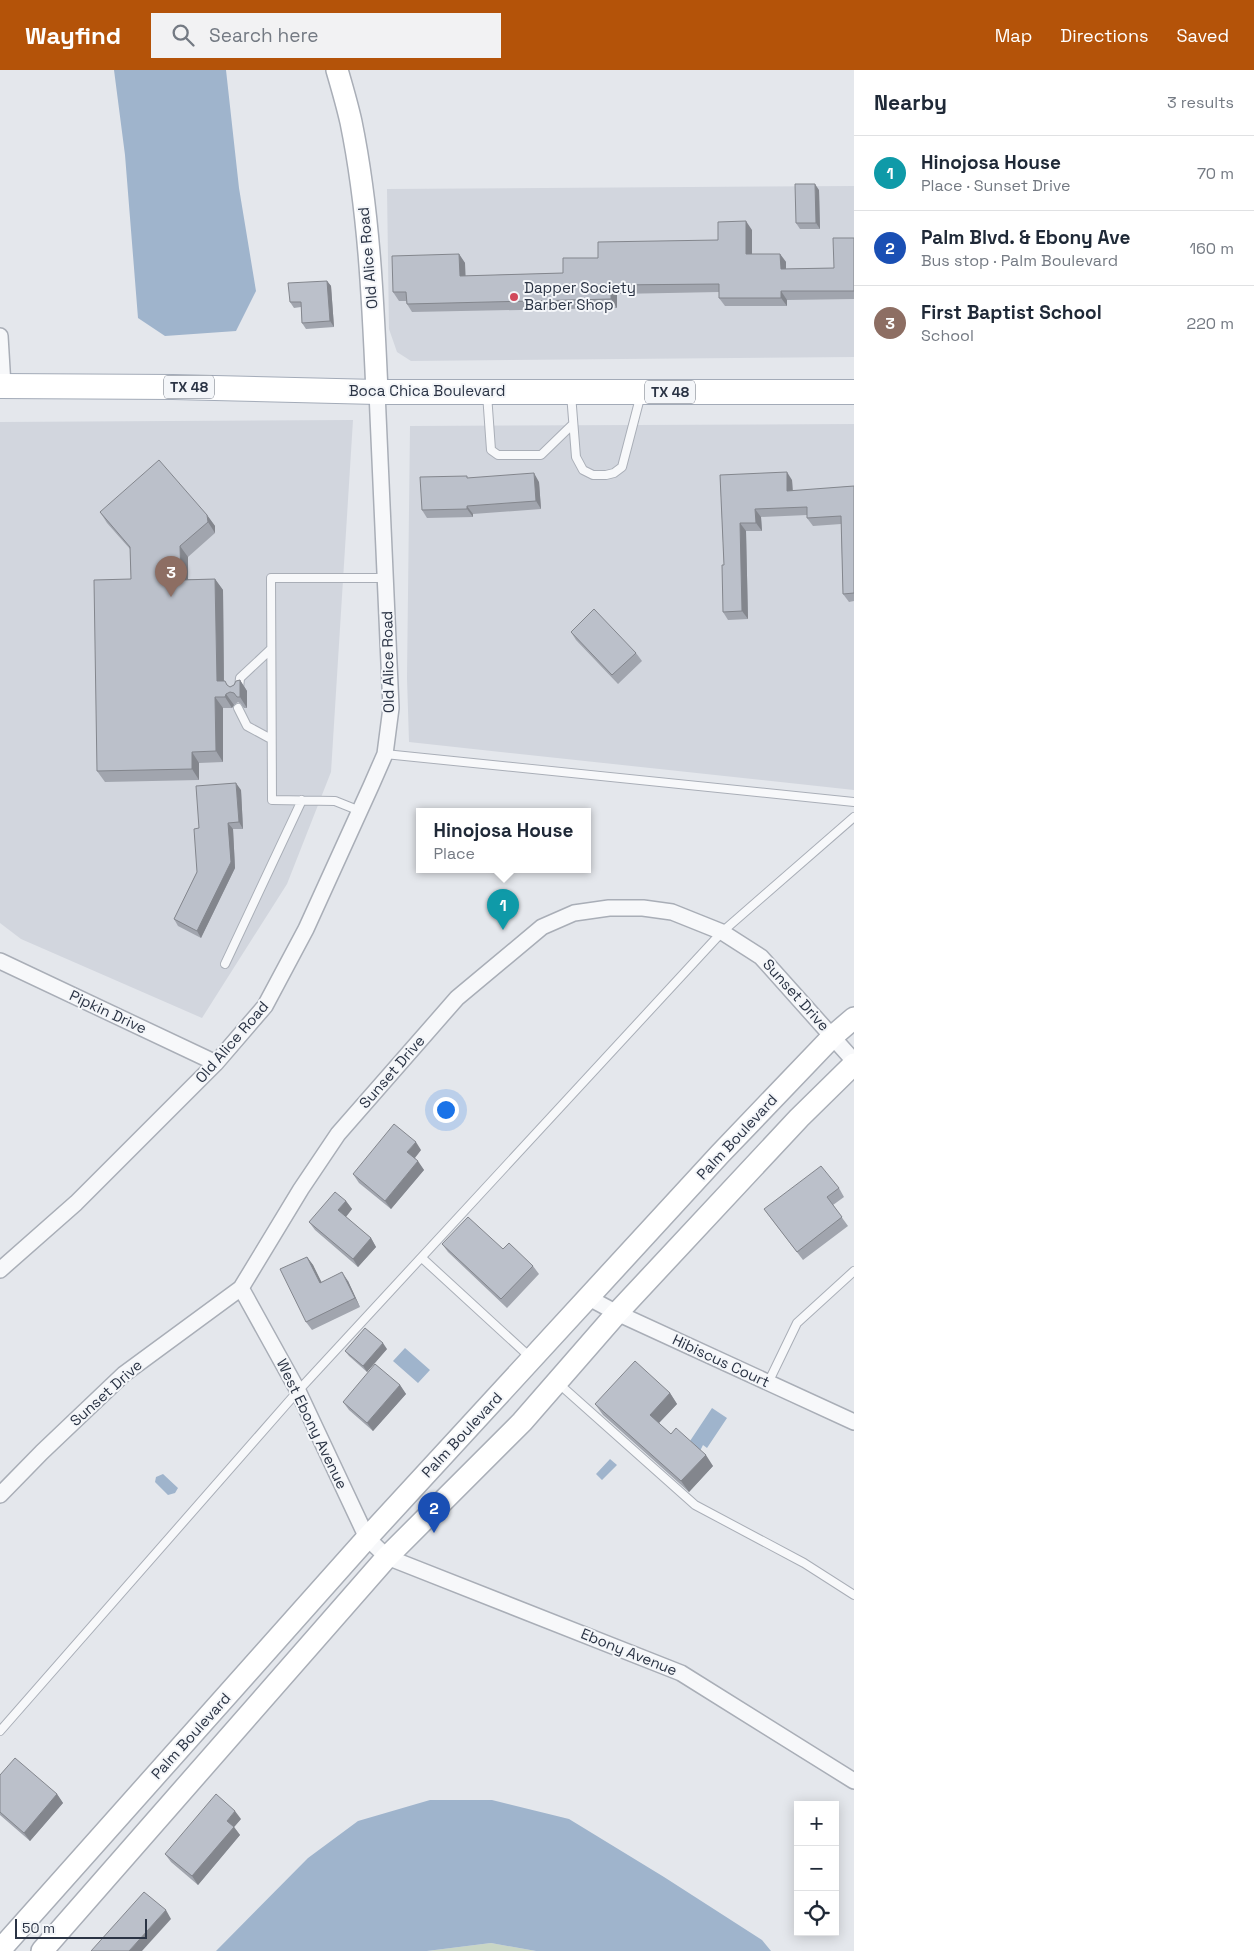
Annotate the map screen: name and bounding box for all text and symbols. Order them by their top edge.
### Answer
search box [151,13,501,58]
text: Wayfind [25,20,121,51]
icon: search [169,21,197,49]
text: Search here [209,23,319,48]
text: Map [995,24,1032,47]
text: Directions [1060,24,1149,47]
text: Saved [1177,24,1229,47]
text: Nearby [874,89,947,116]
text: 3 results [1167,92,1234,113]
text: Hinojosa House [921,150,1061,175]
text: 1 [886,163,894,184]
text: 70 m [1197,163,1234,184]
text: Place · Sunset Drive [921,175,1071,196]
street label: Old Alice Road [354,206,381,310]
text: Palm Blvd. & Ebony Ave [921,225,1130,250]
text: 2 [885,238,895,259]
text: 160 m [1189,238,1234,259]
text: Bus stop · Palm Boulevard [921,250,1118,271]
place label: Dapper Society Barber Shop [524,278,636,314]
marker: Dapper Society Barber Shop [508,291,520,303]
text: First Baptist School [921,300,1102,325]
text: 3 [885,313,895,334]
text: 220 m [1187,313,1234,334]
text: School [921,325,974,346]
road number: TX 48 [164,376,214,398]
street label: Boca Chica Boulevard [349,381,505,400]
road number: TX 48 [645,381,695,404]
pin: 3 [155,556,187,597]
street label: Old Alice Road [377,611,398,713]
popup [416,808,591,873]
text: Hinojosa House [434,818,573,843]
text: Place [434,843,475,864]
pin: 1 [487,889,519,930]
street label: Sunset Drive [759,955,834,1035]
street label: Pipkin Drive [67,985,150,1038]
street label: Old Alice Road [191,997,272,1087]
street label: Sunset Drive [355,1031,429,1112]
street label: Palm Boulevard [692,1090,781,1183]
your location [433,1097,459,1123]
street label: Hibiscus Court [669,1330,773,1391]
street label: Sunset Drive [66,1355,146,1430]
street label: West Ebony Avenue [273,1356,352,1492]
street label: Palm Boulevard [417,1388,506,1481]
pin: 2 [418,1492,450,1533]
street label: Ebony Avenue [578,1624,680,1680]
street label: Palm Boulevard [147,1688,235,1783]
map controls [794,1801,839,1936]
button: + [794,1801,839,1846]
button: − [794,1846,839,1891]
button: locate [794,1891,839,1936]
scale bar [15,1916,148,1939]
text: 50 m [22,1919,55,1937]

